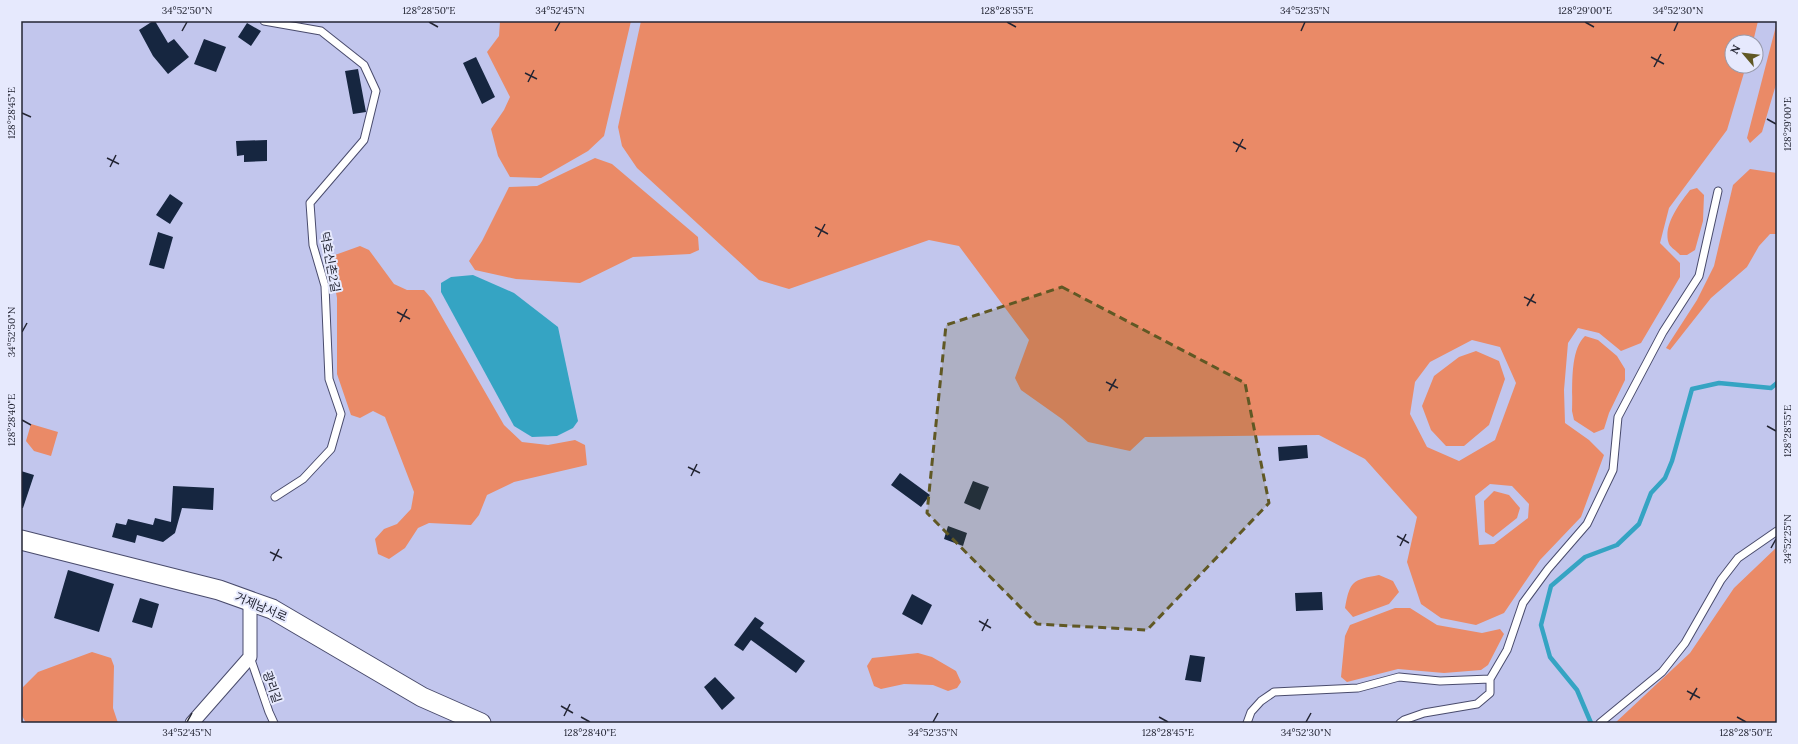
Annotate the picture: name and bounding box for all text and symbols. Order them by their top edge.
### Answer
text: 34°52'50"N [162,4,213,17]
text: 128°28'50"E [402,4,456,17]
text: 34°52'45"N [535,4,585,17]
text: 128°28'55"E [981,4,1033,17]
text: 34°52'35"N [1280,4,1330,17]
text: 128°29'00"E [1558,4,1612,17]
text: 34°52'30"N [1653,4,1704,17]
north arrow [1724,34,1764,74]
text: N [1727,42,1744,56]
text: 128°28'45"E [5,87,18,139]
text: 128°29'00"E [1781,97,1794,151]
street label: 덕호신촌2길 [317,230,344,294]
text: 34°52'50"N [5,306,18,357]
text: 128°28'40"E [5,394,18,446]
text: 128°28'55"E [1781,405,1794,457]
text: 34°52'25"N [1781,514,1794,564]
street label: 거제남서로 [233,589,290,624]
street label: 광리길 [260,669,285,705]
text: 34°52'45"N [162,726,212,739]
text: 128°28'40"E [564,726,616,739]
text: 34°52'35"N [908,726,958,739]
text: 128°28'45"E [1142,726,1194,739]
text: 34°52'30"N [1281,726,1332,739]
text: 128°28'50"E [1719,726,1773,739]

